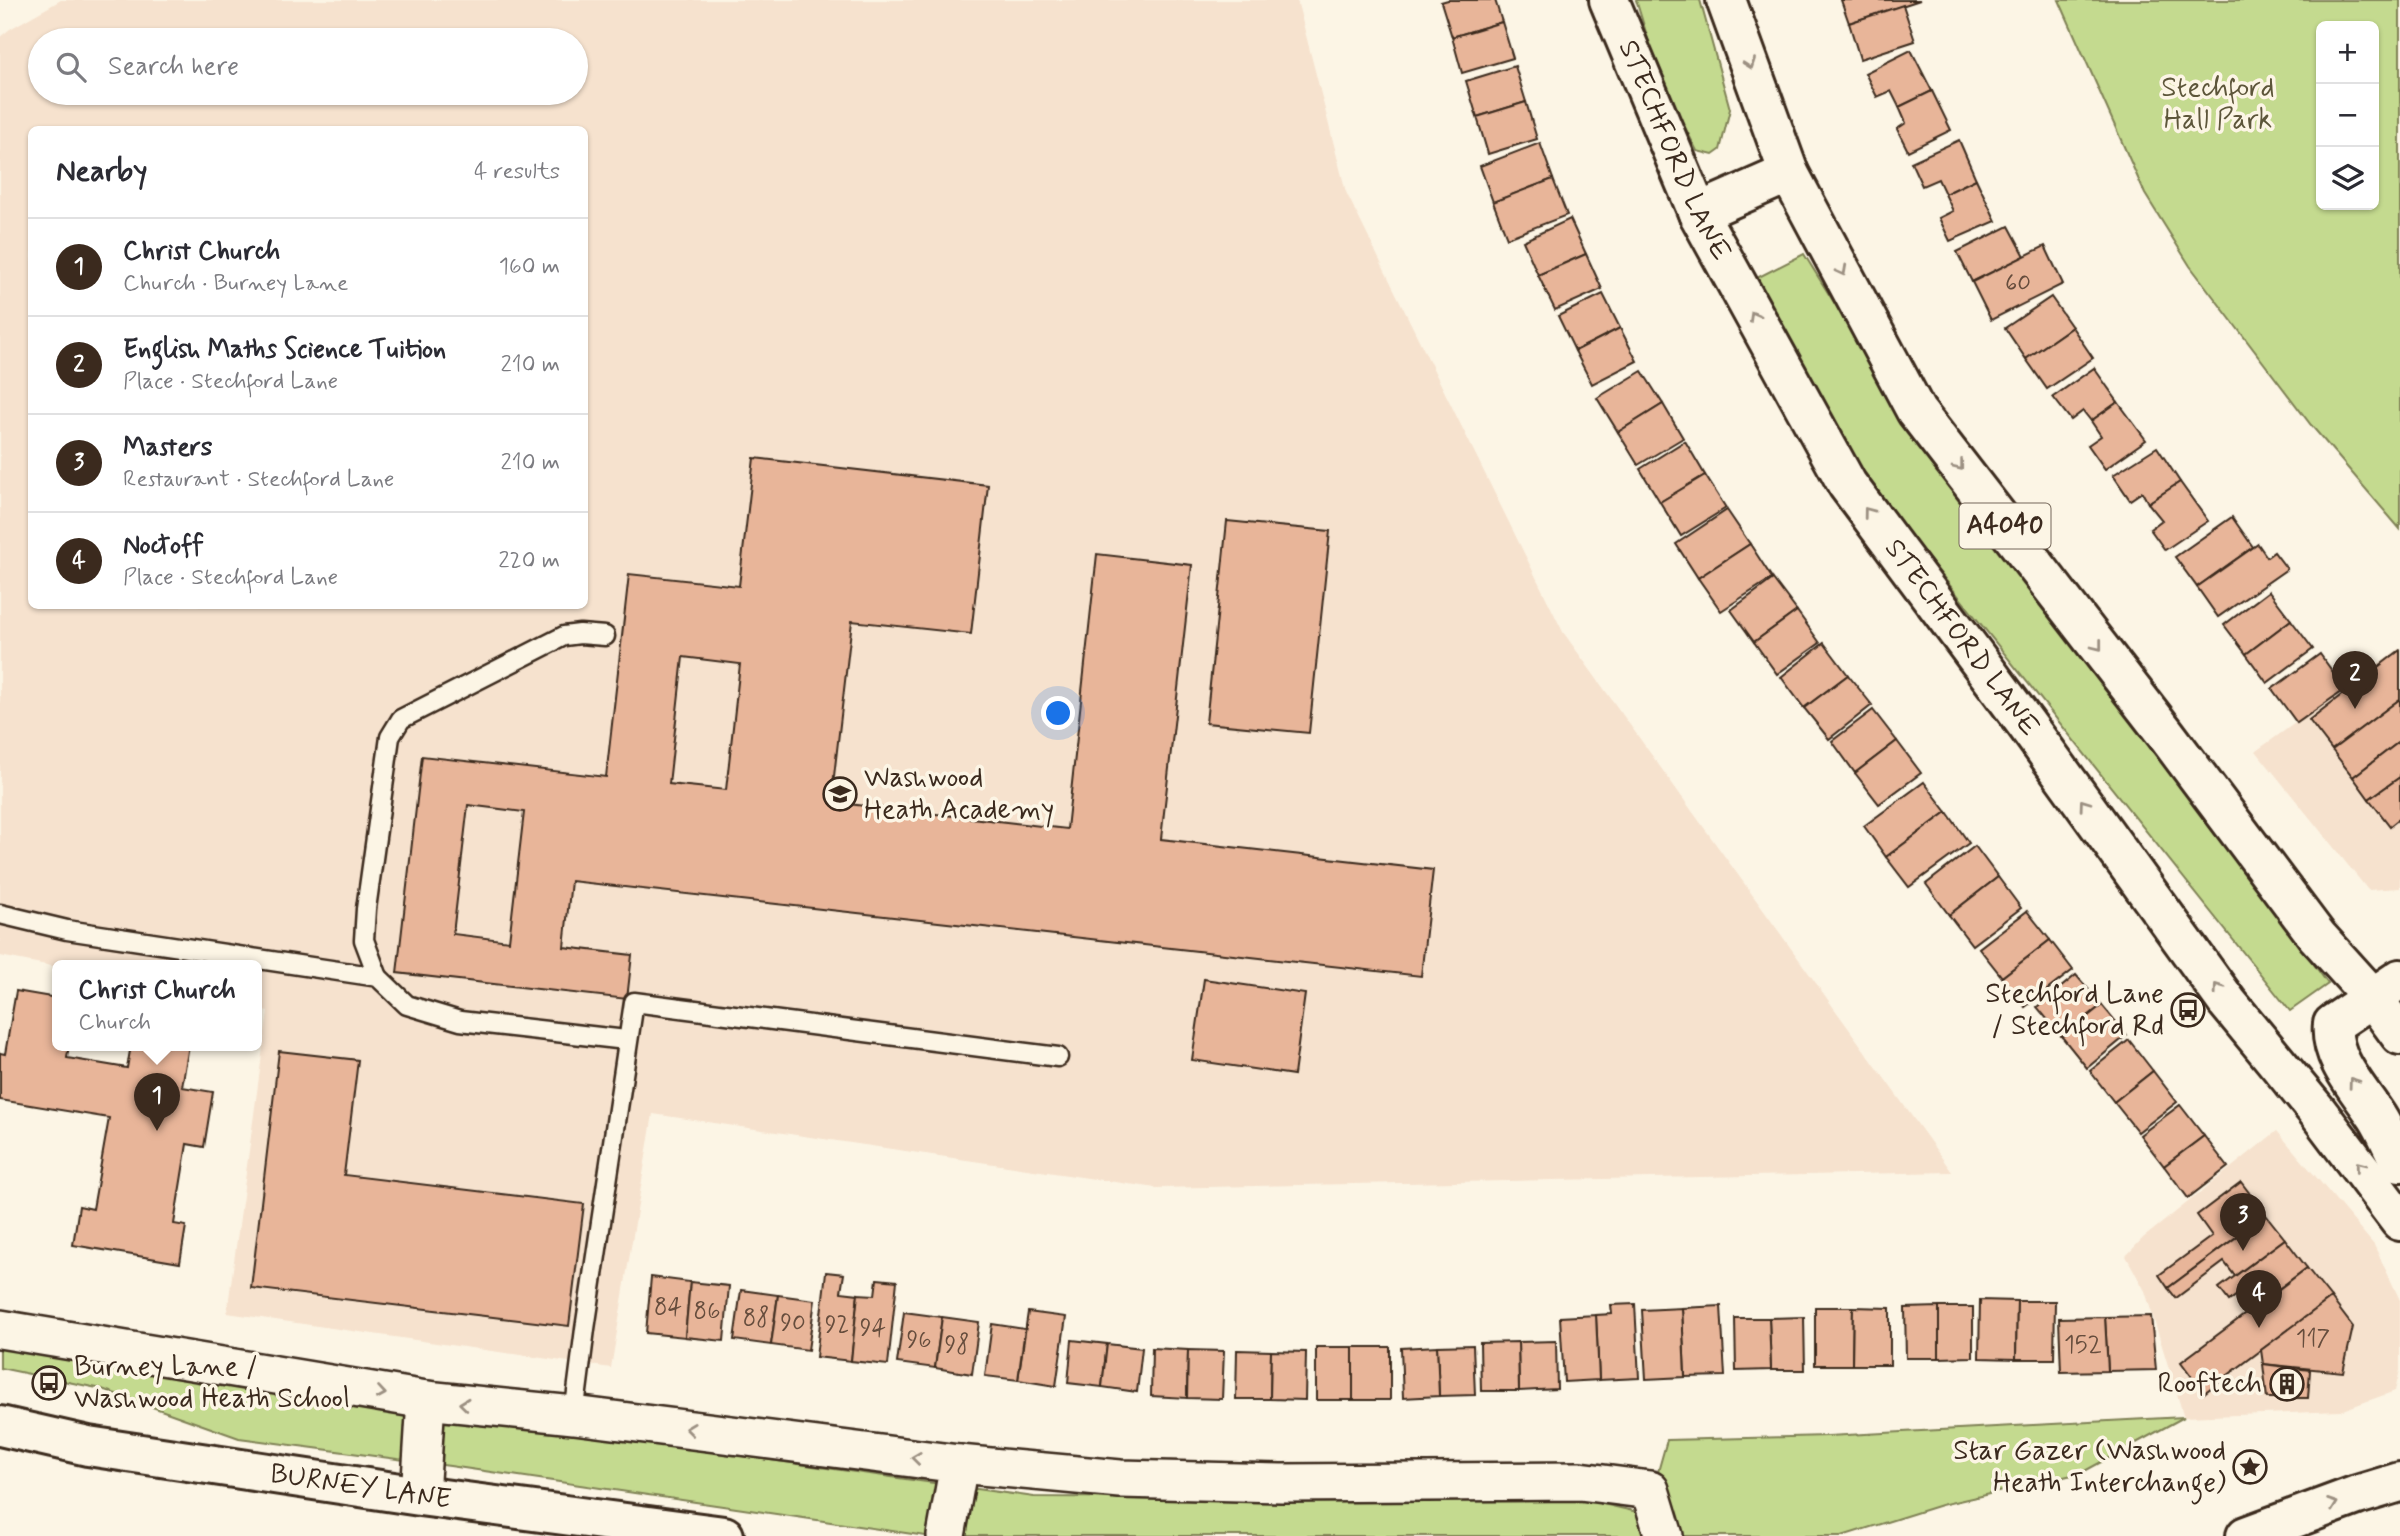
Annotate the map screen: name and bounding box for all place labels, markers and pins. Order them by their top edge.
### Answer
pin: 2 [2332,651,2378,709]
place label: Washwood Heath Academy [864,760,1054,829]
school or university icon: Washwood Heath Academy [821,775,859,813]
place label: Stechford Lane / Stechford Rd [1985,976,2164,1047]
bus stop icon: Stechford Lane / Stechford Rd [2169,991,2207,1029]
pin: 1 [134,1073,180,1131]
pin: 3 [2220,1193,2266,1251]
pin: 4 [2236,1270,2282,1328]
place label: Burney Lane / Washwood Heath School [74,1349,350,1418]
bus stop icon: Burney Lane / Washwood Heath School [30,1364,68,1402]
building icon: Rooftech [2268,1365,2306,1403]
place label: Rooftech [2157,1366,2262,1403]
place label: Star Gazer (Washwood Heath Interchange) [1953,1433,2226,1505]
place icon: Star Gazer (Washwood Heath Interchange) [2231,1448,2269,1486]

